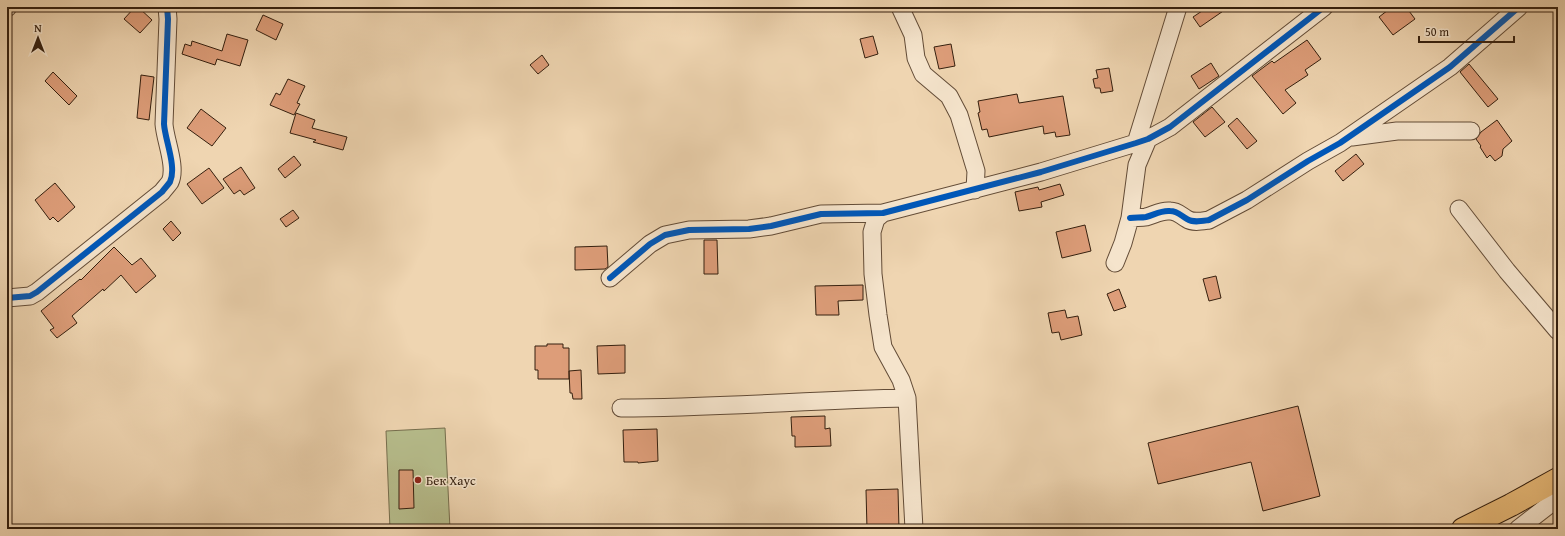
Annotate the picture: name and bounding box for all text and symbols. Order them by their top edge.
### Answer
north arrow [18,18,58,58]
scale bar [1419,18,1514,44]
text: N [34,20,42,36]
text: 50 m [1425,23,1449,40]
place label: Бек Хаус [426,471,476,490]
marker: Бек Хаус [413,475,423,485]

